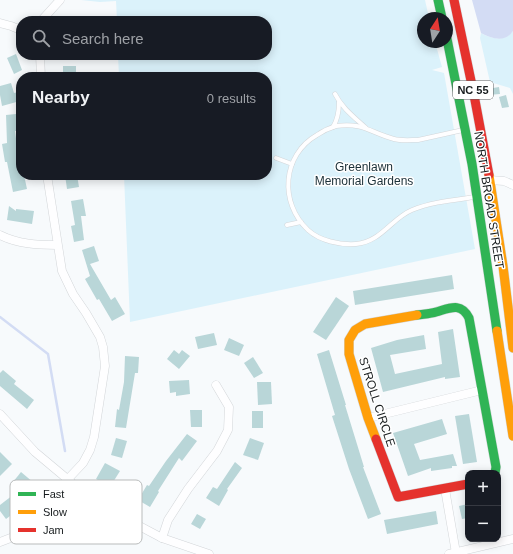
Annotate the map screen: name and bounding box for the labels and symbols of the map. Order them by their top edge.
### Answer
north arrow [417,12,453,48]
road number: NC 55 [453,81,493,99]
street label: NORTH BROAD STREET [471,130,507,270]
park label: Greenlawn Memorial Gardens [315,160,413,188]
street label: STROLL CIRCLE [356,355,398,449]
legend [10,480,142,544]
text: Fast [43,488,64,500]
text: Slow [43,506,67,518]
text: Jam [43,524,64,536]

